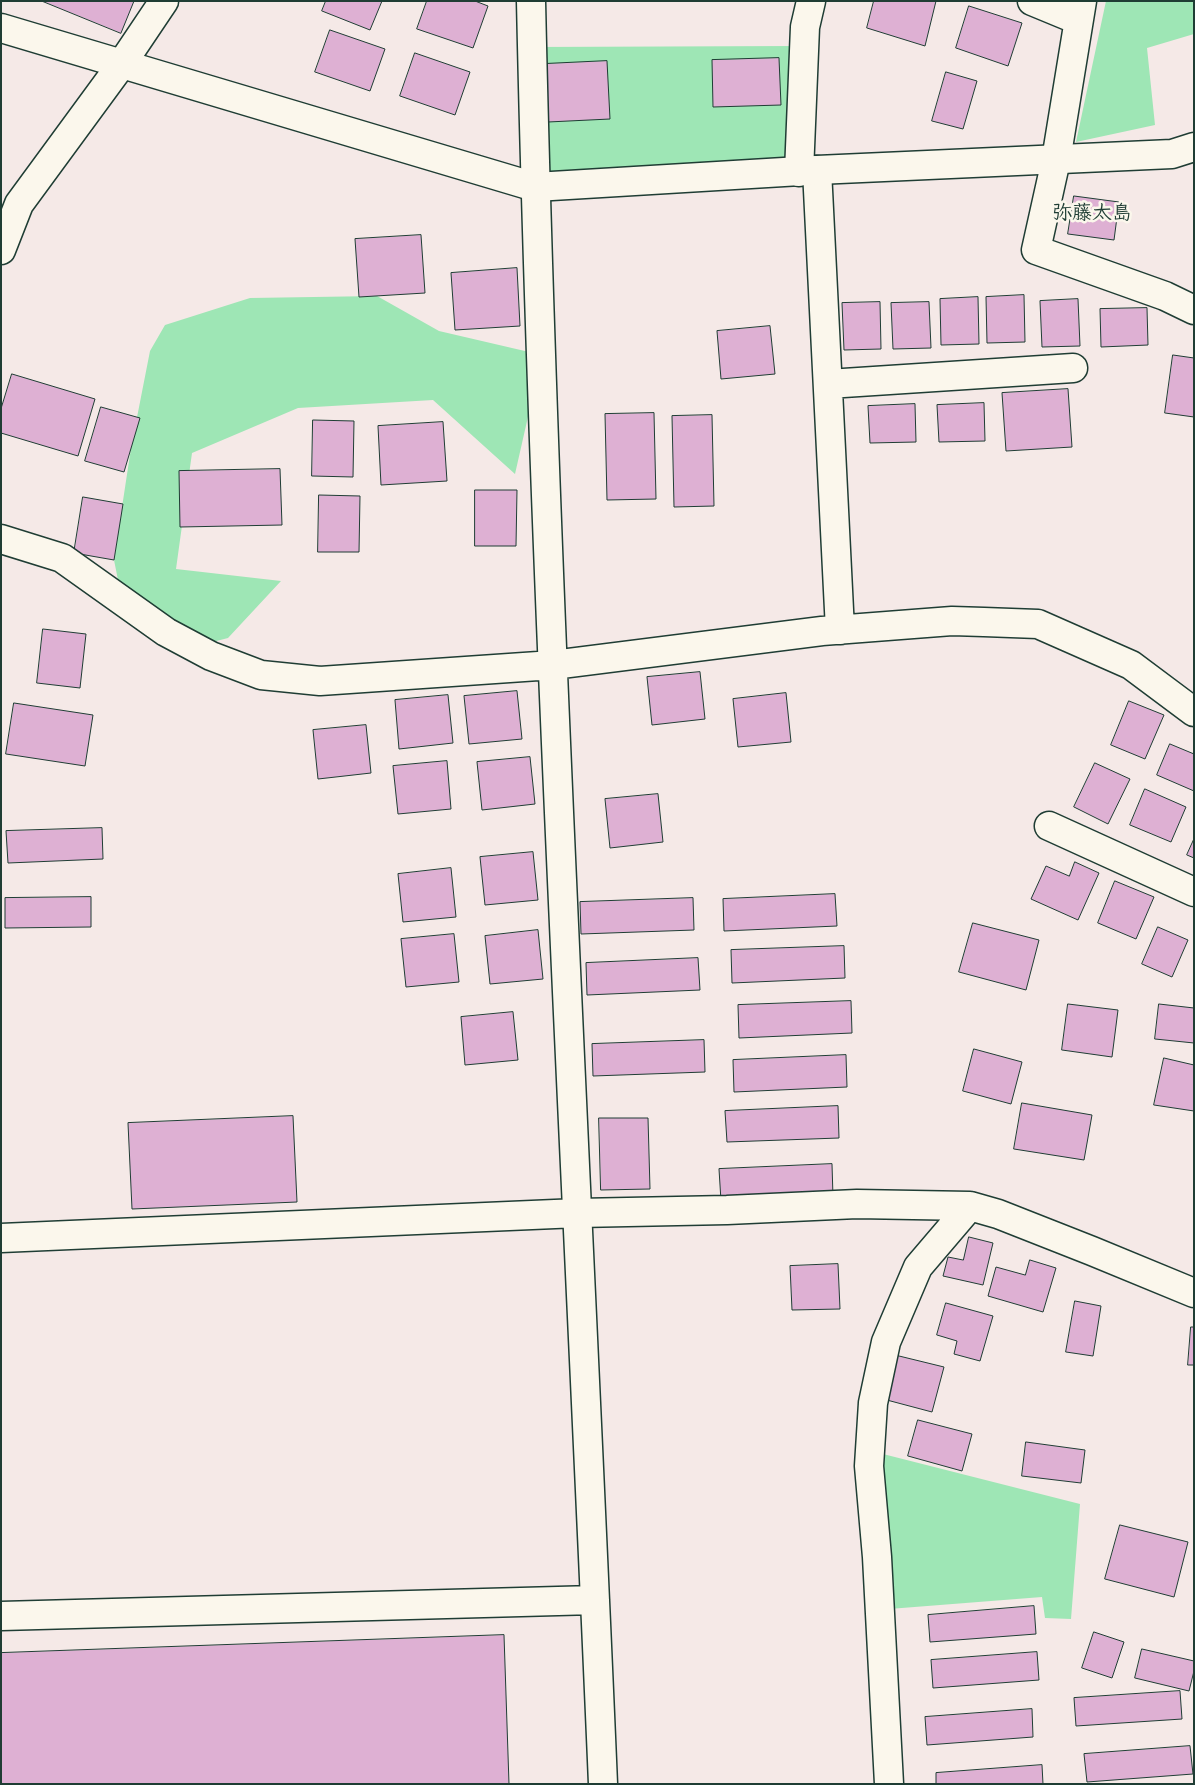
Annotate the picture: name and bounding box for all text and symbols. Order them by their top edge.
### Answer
district label: 弥藤太島 [1052,203,1132,227]

